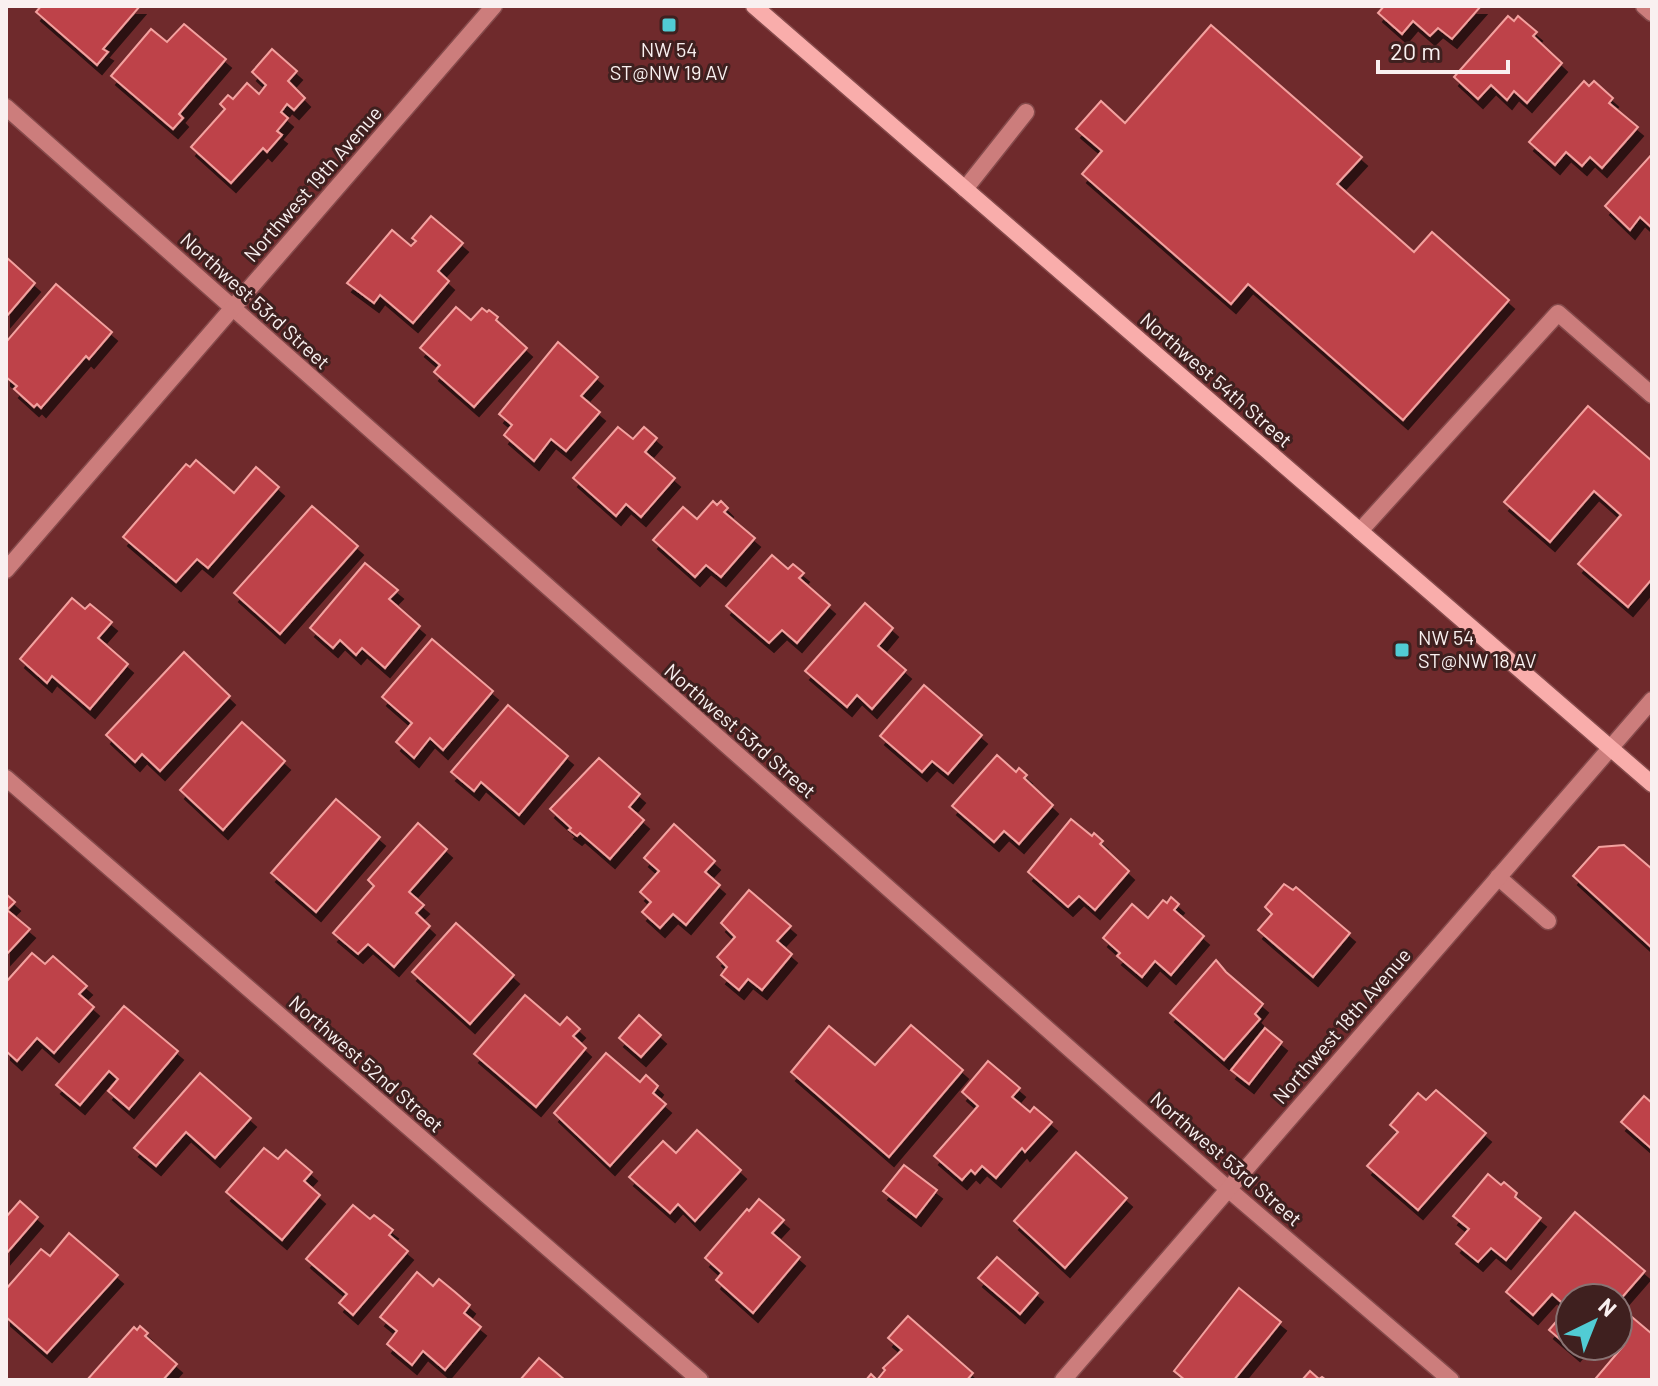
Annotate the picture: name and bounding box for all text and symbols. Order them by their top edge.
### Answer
marker: NW 54 ST@NW 19 AV [660,16,678,34]
scale bar [1378,24,1508,74]
text: 20 m [1390,36,1441,65]
place label: NW 54 ST@NW 19 AV [610,37,729,84]
street label: Northwest 19th Avenue [238,101,386,266]
street label: Northwest 53rd Street [176,227,335,374]
street label: Northwest 54th Street [1136,307,1297,452]
place label: NW 54 ST@NW 18 AV [1418,625,1537,672]
marker: NW 54 ST@NW 18 AV [1393,641,1411,659]
street label: Northwest 53rd Street [660,658,821,802]
street label: Northwest 18th Avenue [1267,943,1415,1108]
street label: Northwest 52nd Street [285,990,449,1137]
street label: Northwest 53rd Street [1146,1086,1307,1230]
north arrow [1554,1282,1634,1362]
text: N [1594,1292,1623,1321]

